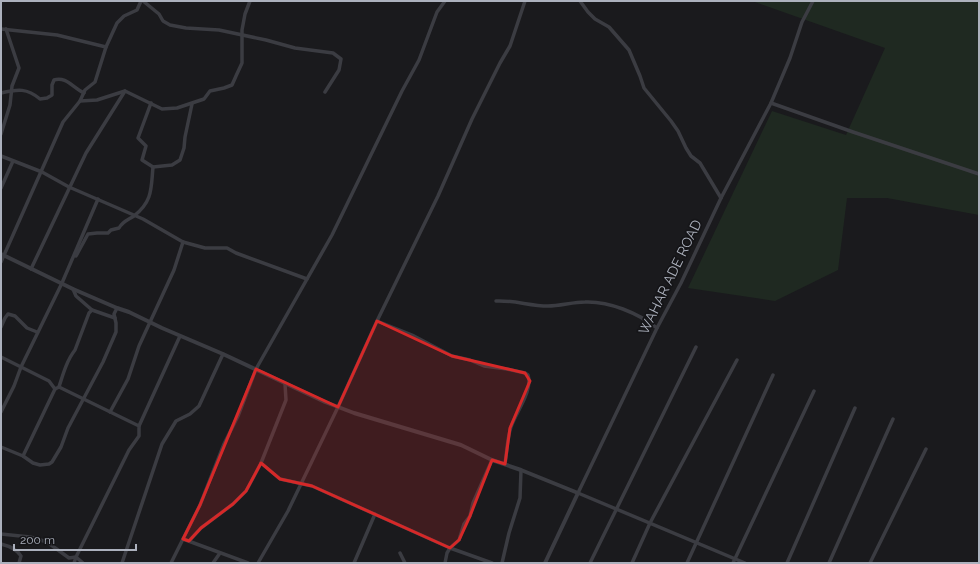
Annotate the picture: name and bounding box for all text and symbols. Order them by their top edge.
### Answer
street label: WAHAR ADE ROAD [635,217,705,337]
scale bar [14,526,136,552]
text: 200 m [20,533,55,547]

